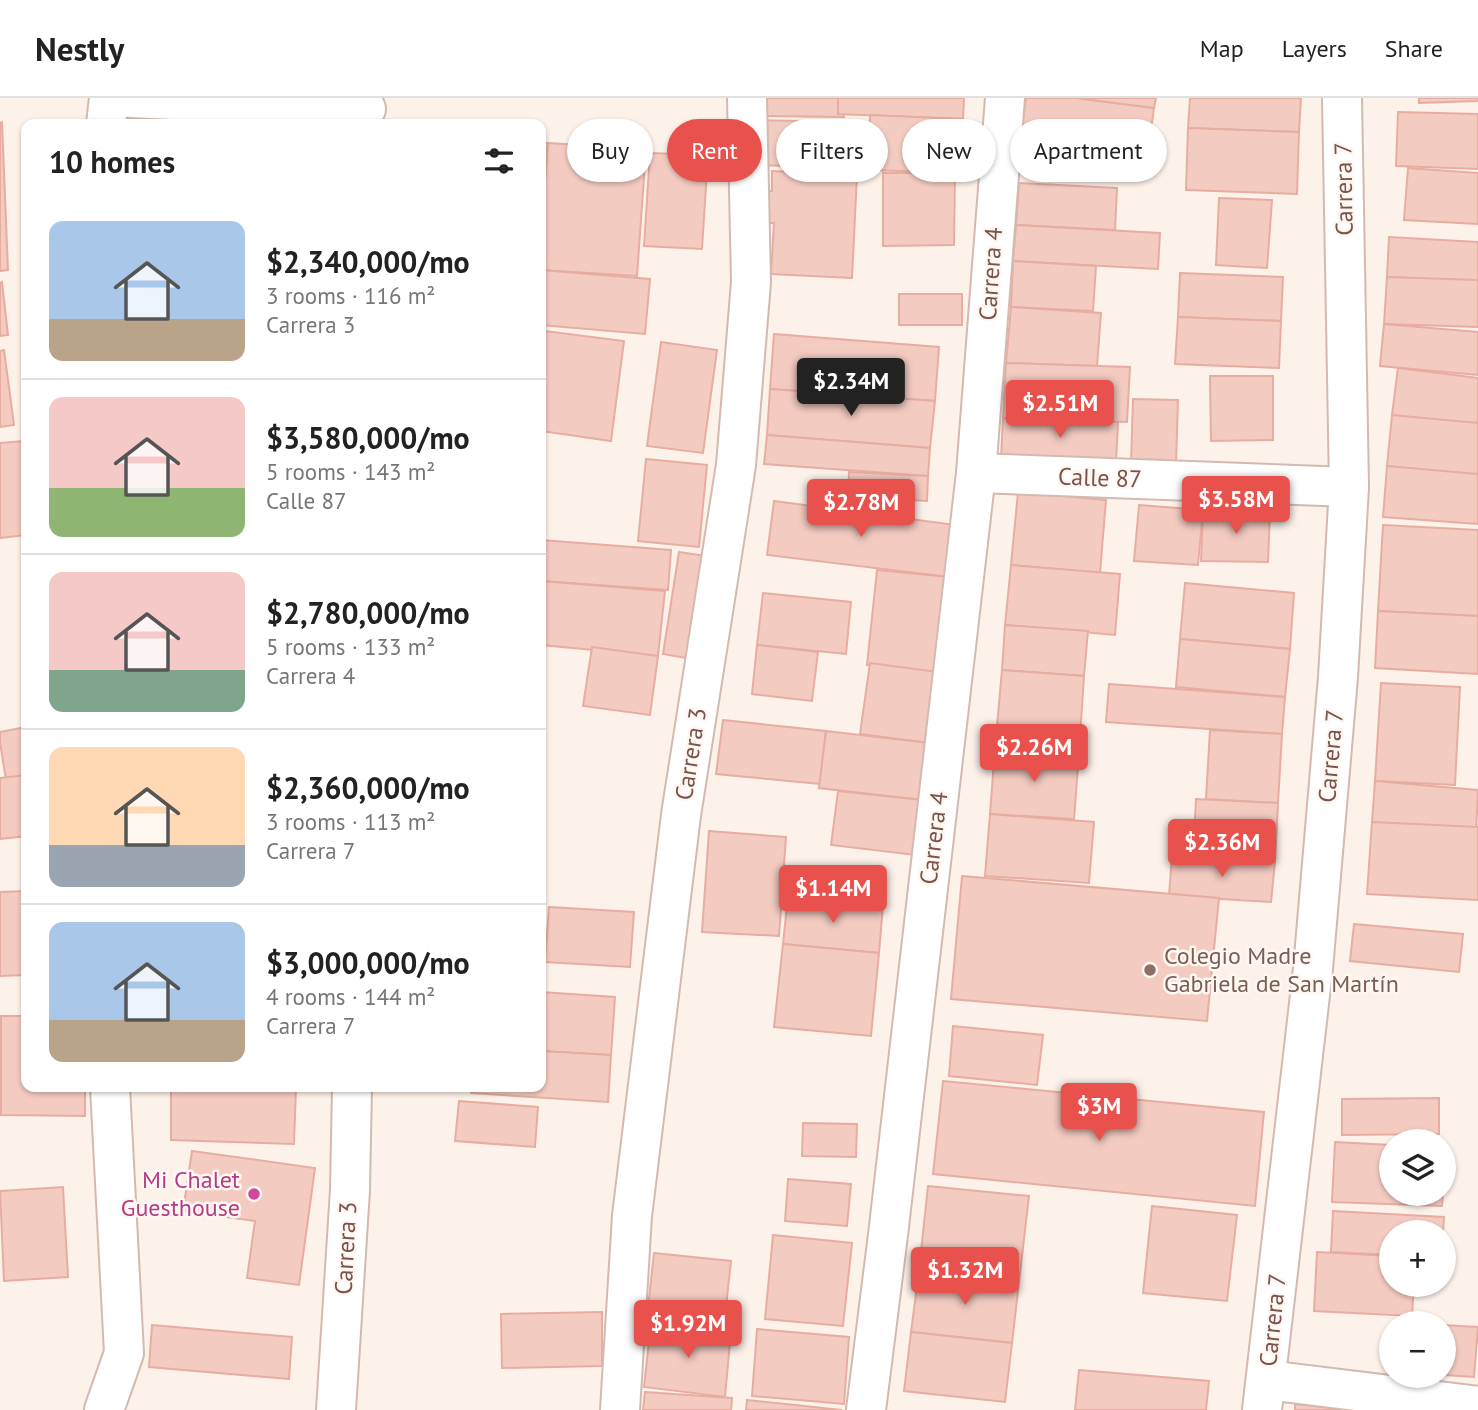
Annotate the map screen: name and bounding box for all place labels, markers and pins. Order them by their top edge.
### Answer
pin: $2.34M [794,358,908,418]
pin: $2.51M [1003,380,1117,440]
pin: $3.58M [1179,476,1293,536]
pin: $2.78M [804,480,918,539]
pin: $2.26M [977,724,1091,784]
pin: $2.36M [1165,820,1279,879]
pin: $1.14M [776,866,890,925]
place label: Colegio Madre Gabriela de San Martín [1164,940,1399,999]
marker: Colegio Madre Gabriela de San Martín [1142,962,1158,978]
pin: $3M [1065,1084,1133,1143]
place label: Mi Chalet Guesthouse [121,1164,240,1223]
marker: Mi Chalet Guesthouse [246,1186,262,1202]
pin: $1.32M [908,1248,1022,1307]
pin: $1.92M [631,1300,745,1360]

